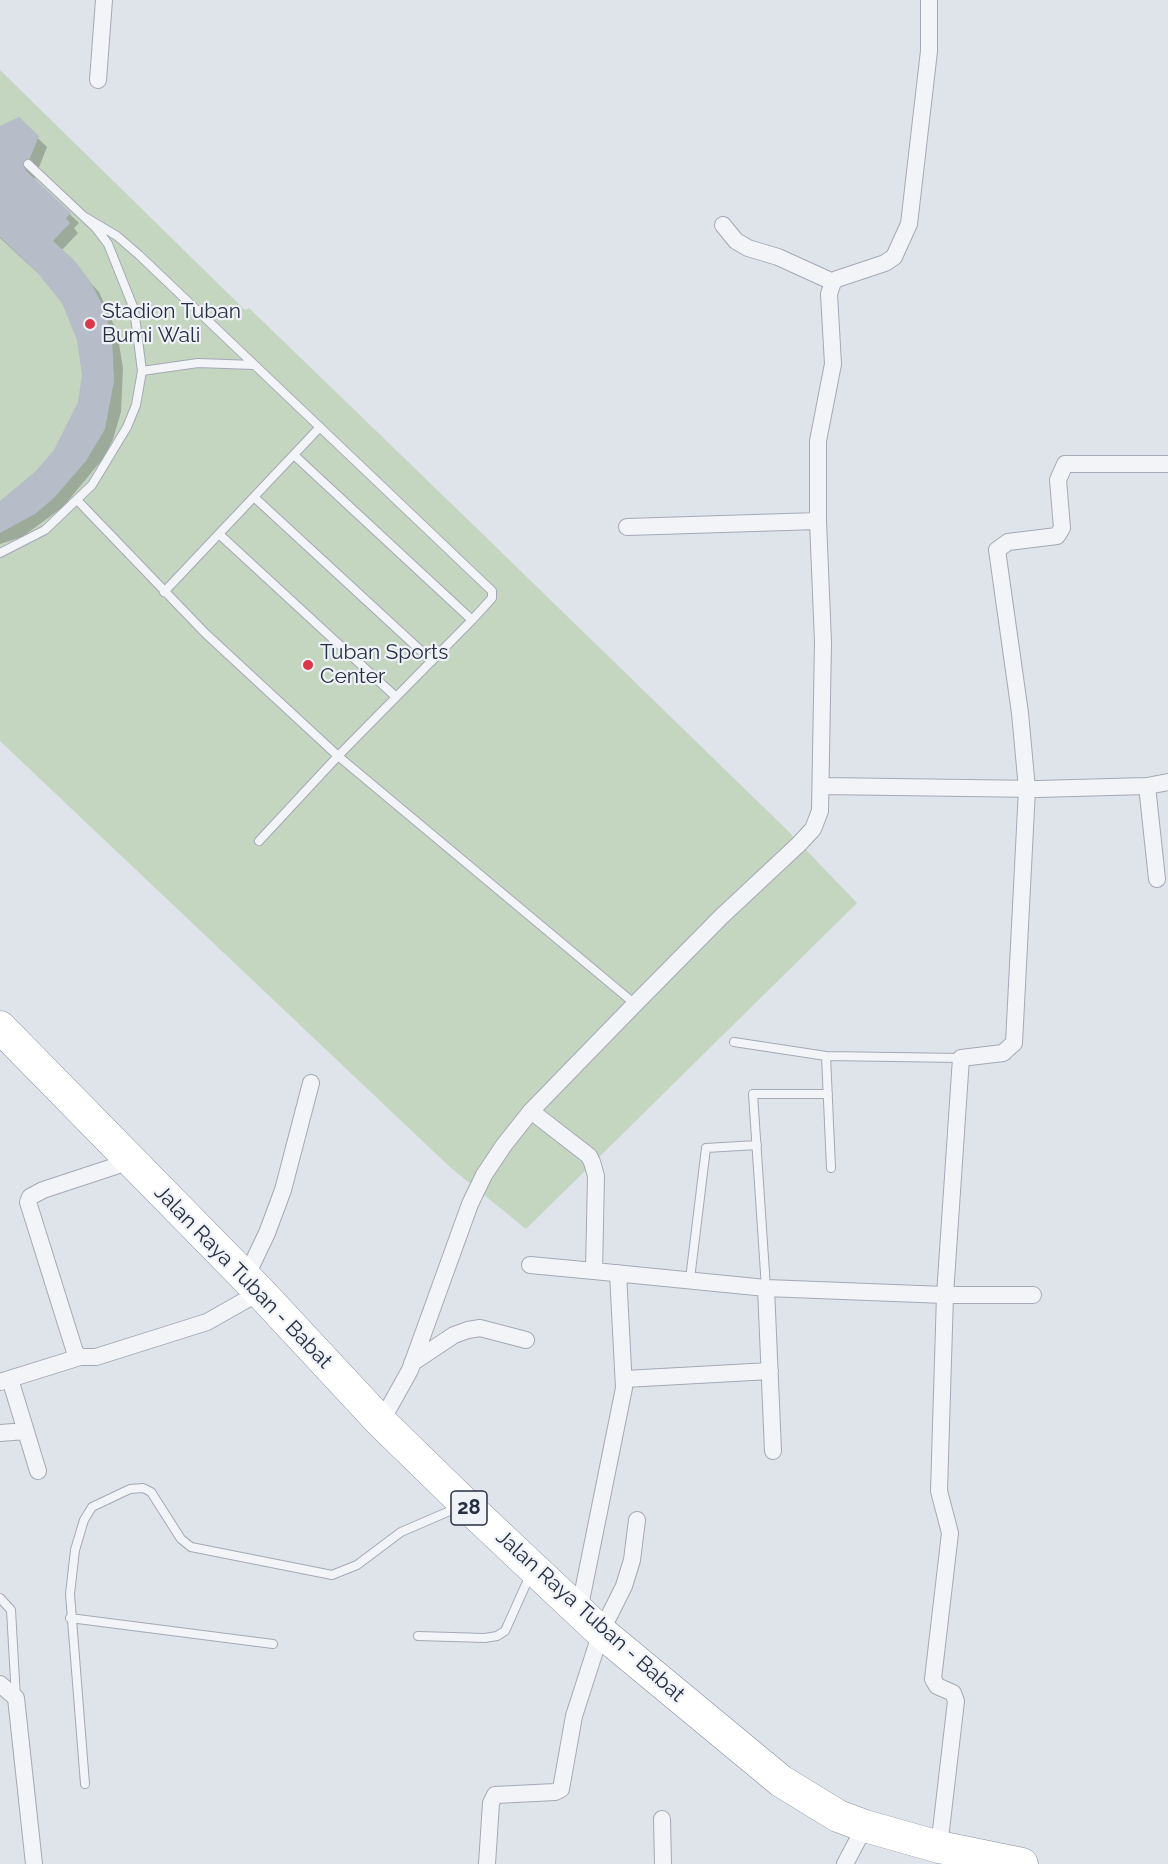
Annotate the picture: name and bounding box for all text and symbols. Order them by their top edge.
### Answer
place label: Stadion Tuban Bumi Wali [102,299,241,349]
marker: Stadion Tuban Bumi Wali [83,317,97,331]
place label: Tuban Sports Center [320,640,448,690]
marker: Tuban Sports Center [301,658,315,672]
street label: Jalan Raya Tuban - Babat [149,1180,337,1374]
road number: 28 [451,1491,487,1525]
street label: Jalan Raya Tuban - Babat [490,1525,690,1707]

